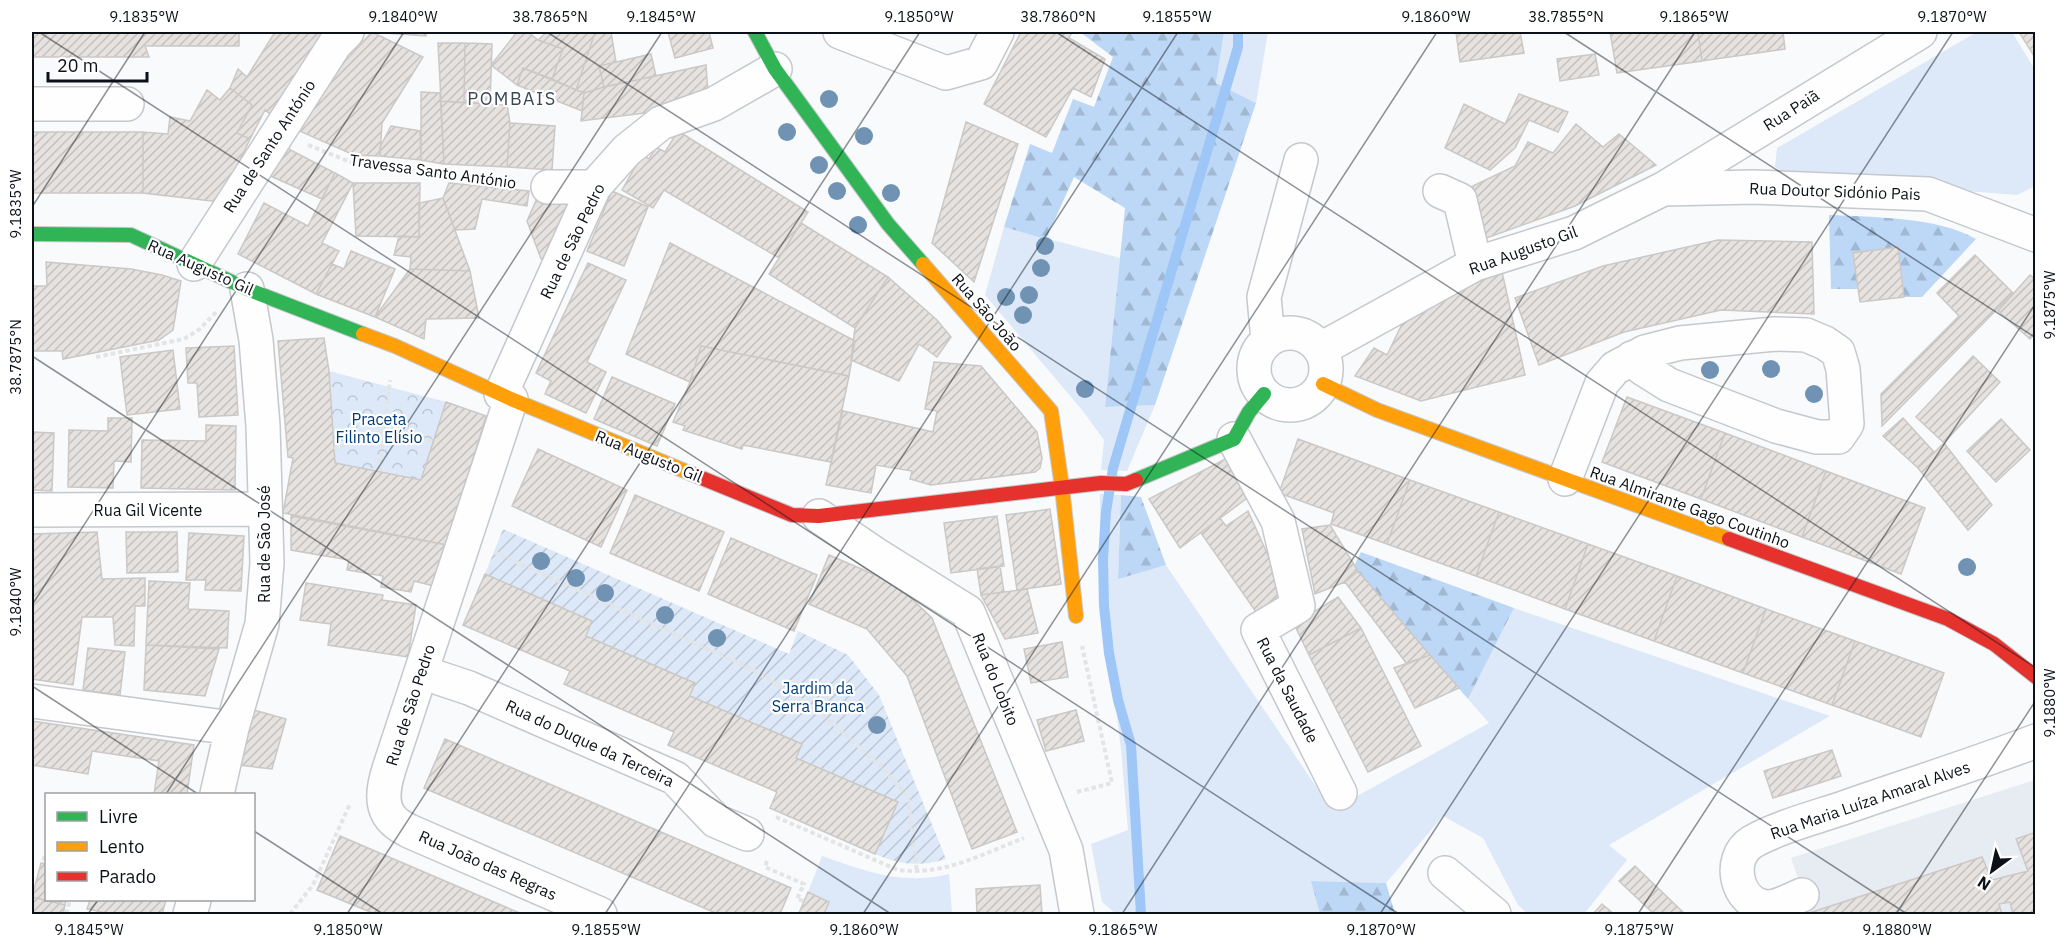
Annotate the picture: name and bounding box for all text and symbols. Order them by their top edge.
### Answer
text: 9.1835°W [109,7,179,26]
text: 9.1840°W [368,7,438,26]
text: 38.7865°N [512,7,588,26]
text: 9.1845°W [626,7,696,26]
text: 9.1850°W [884,7,954,26]
text: 38.7860°N [1020,7,1096,26]
text: 9.1855°W [1142,7,1212,26]
text: 9.1860°W [1401,7,1471,26]
text: 38.7855°N [1528,7,1604,26]
text: 9.1865°W [1659,7,1729,26]
text: 9.1870°W [1917,7,1987,26]
scale bar [48,45,147,83]
text: 20 m [57,54,99,77]
street label: Rua de Santo António [219,76,320,216]
street label: Rua Paiã [1759,85,1823,135]
district label: POMBAIS [467,87,557,110]
street label: Travessa Santo António [348,149,518,193]
text: 9.1835°W [6,169,25,239]
street label: Rua Doutor Sidónio Pais [1749,178,1921,204]
street label: Rua de São Pedro [535,180,609,302]
street label: Rua Augusto Gil [1466,221,1580,279]
street label: Rua Augusto Gil [145,235,257,299]
street label: Rua São João [948,269,1026,355]
text: 9.1875°W [2040,270,2059,340]
text: 38.7875°N [6,319,25,395]
park label: Praceta Filinto Elísio [335,409,423,447]
street label: Rua Augusto Gil [592,425,706,487]
street label: Rua Almirante Gago Coutinho [1587,461,1793,553]
street label: Rua de São José [254,485,274,603]
street label: Rua Gil Vicente [94,500,203,520]
text: 9.1840°W [6,567,25,637]
street label: Rua do Lobito [968,630,1024,728]
street label: Rua da Saudade [1253,634,1323,746]
street label: Rua de São Pedro [381,642,439,768]
text: 9.1880°W [2040,668,2059,738]
park label: Jardim da Serra Branca [772,678,865,716]
street label: Rua do Duque da Terceira [502,695,678,791]
street label: Rua Maria Luíza Amaral Alves [1767,756,1973,844]
legend [45,793,255,901]
text: Livre [99,805,138,828]
street label: Rua João das Regras [416,826,560,904]
text: Lento [99,835,144,858]
north arrow [1962,841,2022,901]
text: Parado [99,865,156,888]
text: N [1974,872,1994,895]
text: 9.1845°W [54,920,124,939]
text: 9.1850°W [313,920,383,939]
text: 9.1855°W [571,920,641,939]
text: 9.1860°W [829,920,899,939]
text: 9.1865°W [1088,920,1158,939]
text: 9.1870°W [1346,920,1416,939]
text: 9.1875°W [1604,920,1674,939]
text: 9.1880°W [1862,920,1932,939]

